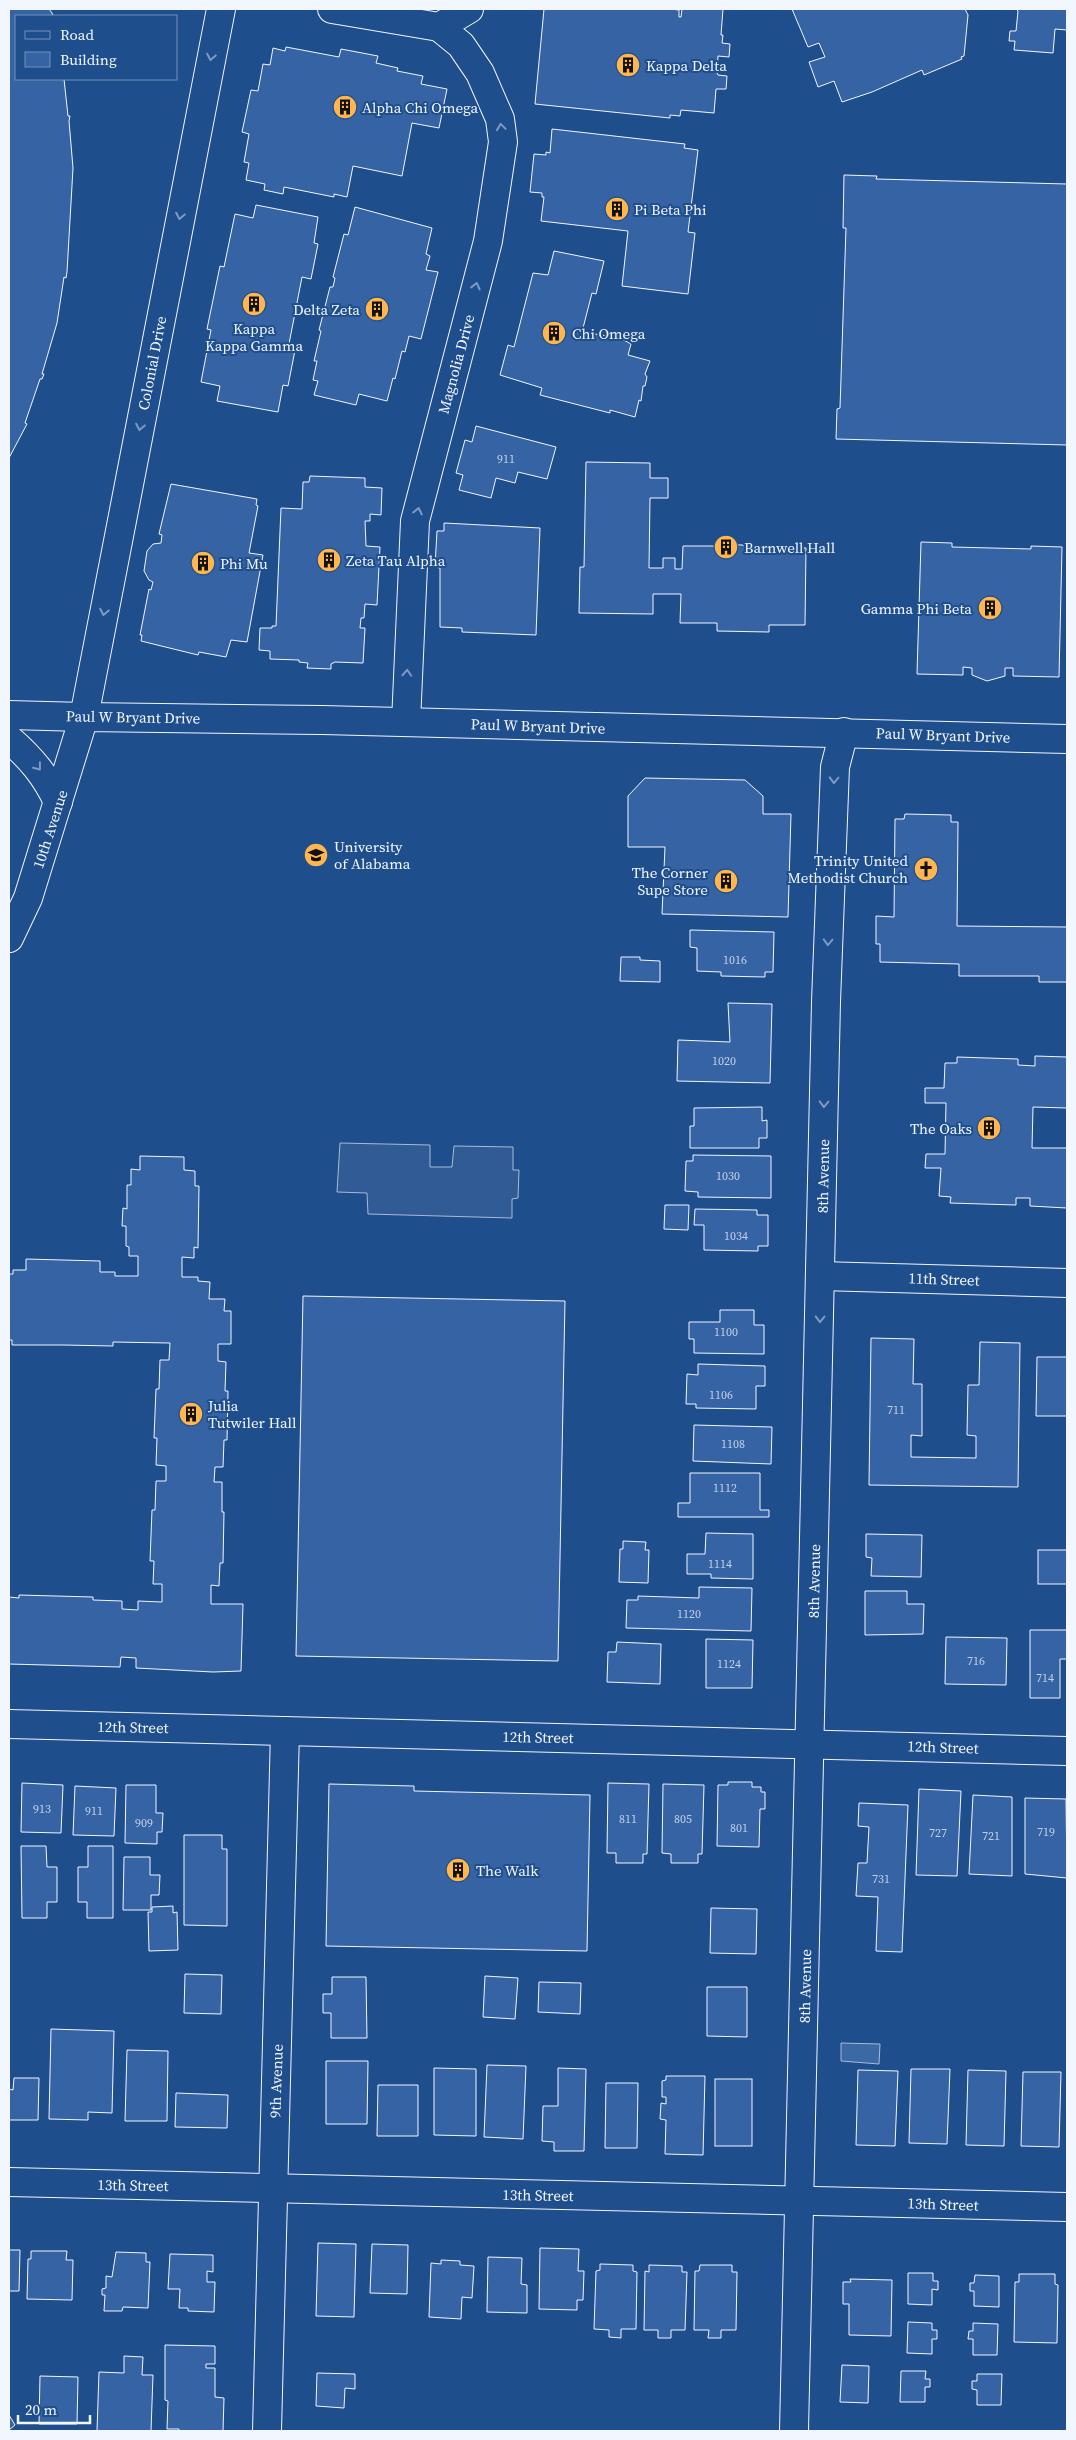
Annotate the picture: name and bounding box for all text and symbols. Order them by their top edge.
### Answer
legend [15,15,178,80]
text: Road [60,24,94,45]
text: Building [60,49,117,70]
one-way arrow [206,52,217,61]
building icon: Kappa Delta [615,52,641,78]
place label: Kappa Delta [646,55,727,76]
building icon: Alpha Chi Omega [332,94,358,120]
place label: Alpha Chi Omega [362,97,479,118]
one-way arrow [496,122,506,131]
building icon: Pi Beta Phi [604,196,630,222]
place label: Pi Beta Phi [634,199,706,220]
one-way arrow [176,212,186,221]
one-way arrow [470,282,481,291]
building icon: Kappa Kappa Gamma [241,291,267,317]
building icon: Delta Zeta [364,296,390,322]
place label: Delta Zeta [293,299,360,320]
street label: Magnolia Drive [433,312,479,416]
street label: Colonial Drive [133,314,171,412]
place label: Kappa Kappa Gamma [205,318,303,356]
building icon: Chi Omega [541,320,567,346]
place label: Chi Omega [572,323,646,344]
one-way arrow [135,423,145,432]
house number: 911 [497,451,515,467]
one-way arrow [412,507,423,516]
building icon: Barnwell Hall [713,534,739,560]
place label: Barnwell Hall [744,537,836,558]
building icon: Zeta Tau Alpha [316,547,342,573]
building icon: Phi Mu [190,550,216,576]
place label: Zeta Tau Alpha [346,550,446,571]
place label: Phi Mu [220,553,268,574]
building icon: Gamma Phi Beta [977,595,1003,621]
place label: Gamma Phi Beta [861,598,972,619]
one-way arrow [100,608,110,617]
one-way arrow [401,669,412,677]
street label: Paul W Bryant Drive [66,705,201,729]
street label: Paul W Bryant Drive [470,713,606,739]
street label: Paul W Bryant Drive [875,722,1011,748]
one-way arrow [32,761,41,771]
one-way arrow [829,776,840,784]
street label: 10th Avenue [27,787,73,871]
place label: University of Alabama [334,836,411,874]
school or university icon: University of Alabama [303,842,329,868]
place label: Trinity United Methodist Church [788,850,908,888]
church icon: Trinity United Methodist Church [913,856,939,882]
place label: The Corner Supe Store [632,862,709,900]
building icon: The Corner Supe Store [713,868,739,894]
one-way arrow [823,938,834,946]
house number: 1016 [723,952,747,968]
house number: 1020 [712,1053,736,1069]
one-way arrow [819,1101,829,1109]
building icon: The Oaks [976,1115,1002,1141]
place label: The Oaks [910,1118,972,1139]
street label: 8th Avenue [812,1138,834,1213]
house number: 1030 [716,1168,740,1184]
house number: 1034 [724,1228,748,1244]
street label: 11th Street [908,1267,980,1291]
one-way arrow [815,1316,825,1324]
house number: 1100 [714,1324,738,1340]
house number: 1106 [709,1387,733,1403]
place label: Julia Tutwiler Hall [207,1395,297,1433]
building icon: Julia Tutwiler Hall [178,1401,204,1427]
house number: 711 [887,1402,905,1418]
house number: 1108 [721,1436,745,1452]
house number: 1112 [713,1480,737,1496]
street label: 8th Avenue [803,1543,825,1618]
house number: 1114 [708,1556,732,1572]
house number: 1120 [677,1606,701,1622]
house number: 716 [967,1653,985,1669]
house number: 1124 [717,1656,741,1672]
house number: 714 [1036,1670,1054,1686]
street label: 12th Street [97,1716,169,1738]
street label: 12th Street [502,1726,574,1748]
street label: 12th Street [907,1735,979,1759]
house number: 913 [33,1801,51,1817]
house number: 911 [85,1803,103,1819]
house number: 811 [619,1811,637,1827]
house number: 805 [674,1811,692,1827]
house number: 909 [135,1815,153,1831]
house number: 801 [730,1820,748,1836]
house number: 719 [1037,1824,1055,1840]
house number: 727 [929,1825,947,1841]
house number: 721 [982,1828,1000,1844]
building icon: The Walk [445,1857,471,1883]
place label: The Walk [476,1860,539,1881]
house number: 731 [872,1871,890,1887]
street label: 8th Avenue [794,1948,816,2023]
street label: 9th Avenue [264,2043,288,2118]
street label: 13th Street [97,2174,169,2196]
street label: 13th Street [502,2184,574,2206]
street label: 13th Street [907,2192,979,2216]
scale bar [18,2392,90,2424]
text: 20 m [25,2399,57,2420]

